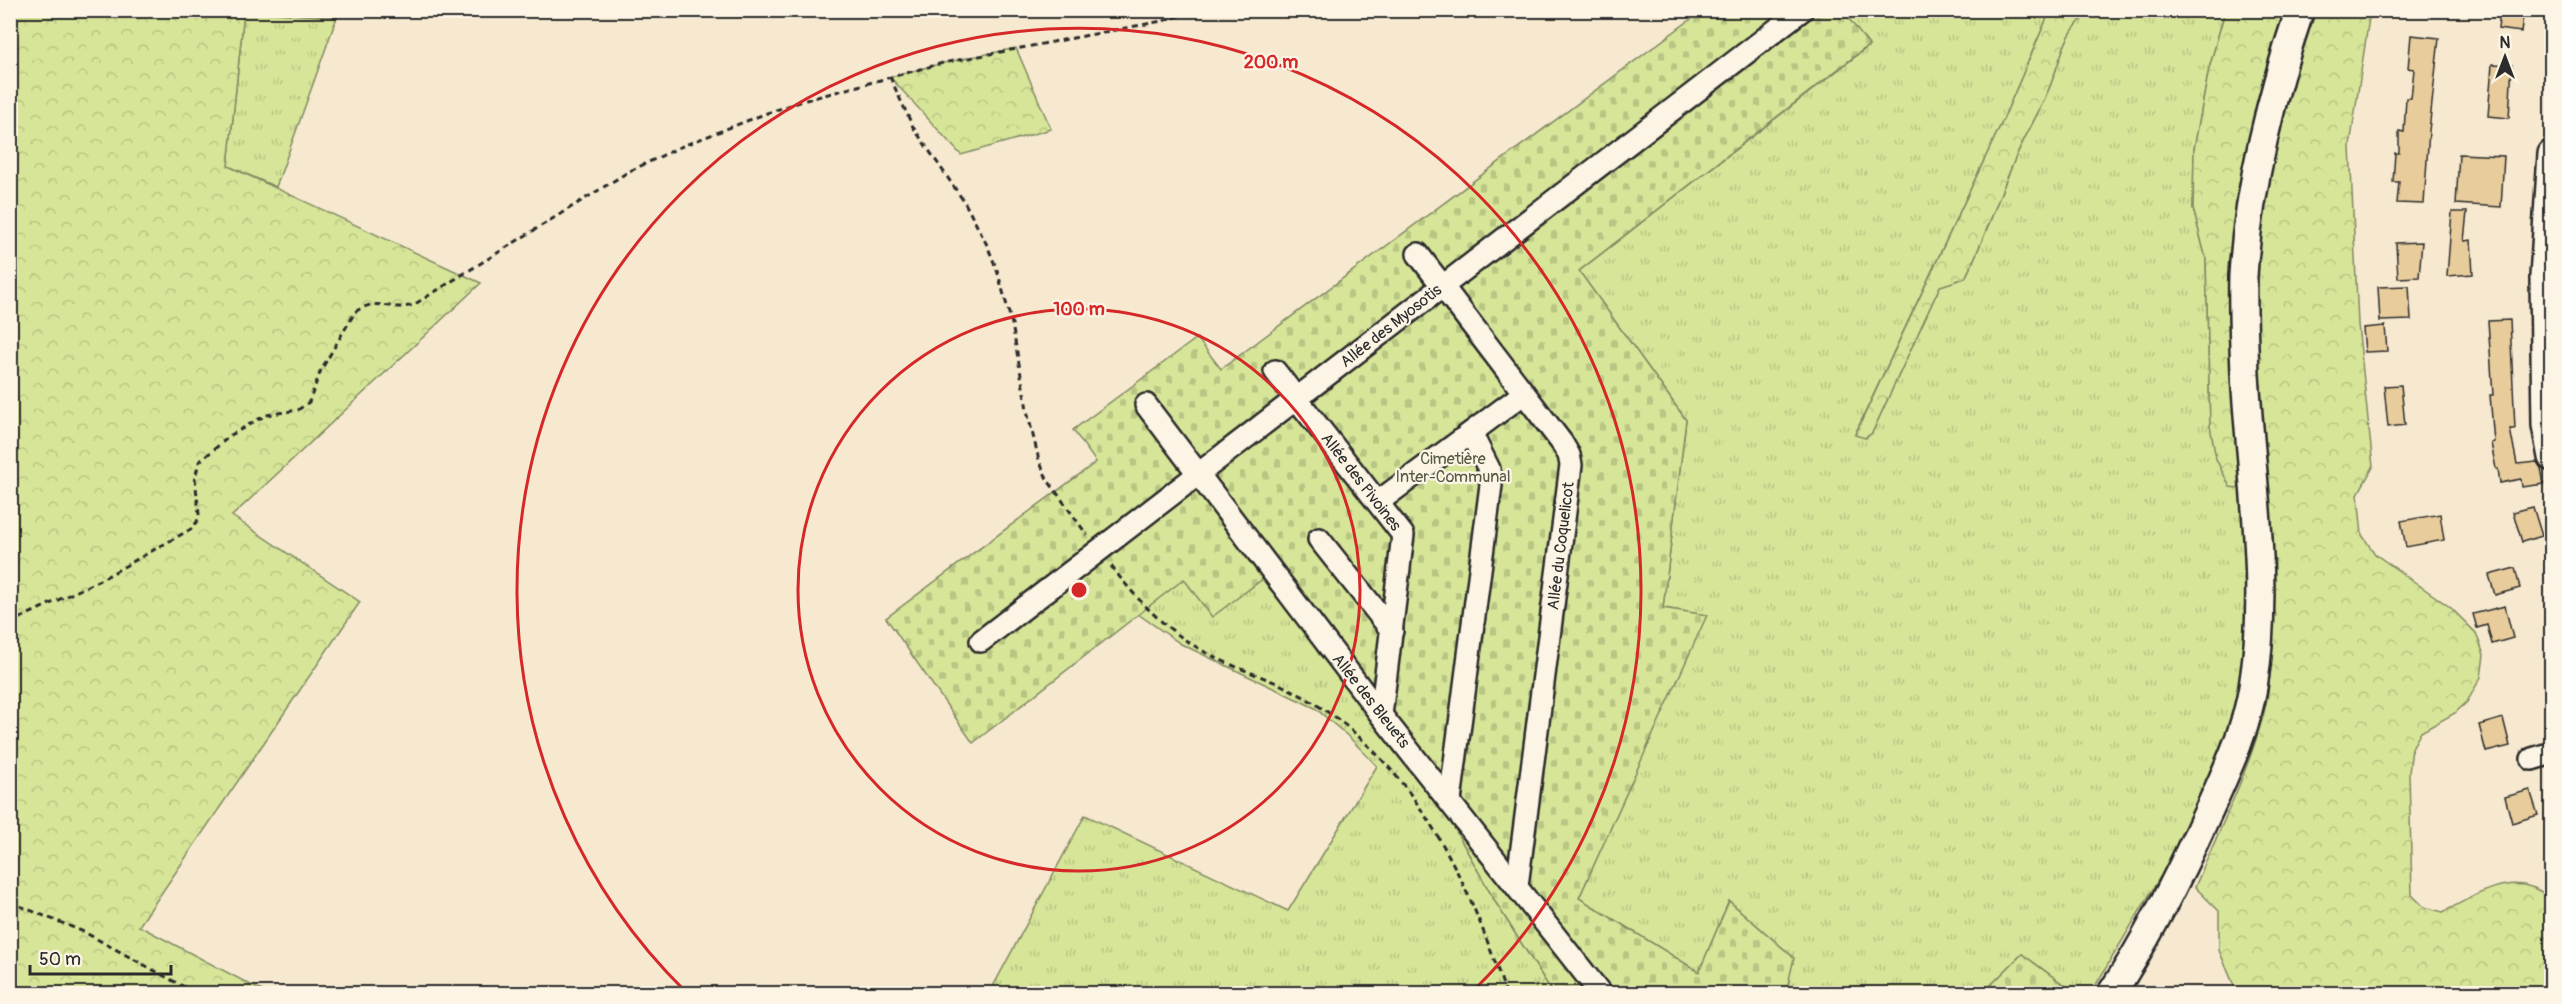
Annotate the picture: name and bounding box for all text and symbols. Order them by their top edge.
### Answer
north arrow [2475,27,2535,87]
text: N [2500,33,2511,53]
text: 200 m [1244,51,1298,74]
street label: Allée des Myosotis [1336,280,1446,372]
text: 100 m [1053,298,1105,321]
street label: Allée des Pivoines [1316,429,1406,535]
park label: Cimetière Inter-Communal [1395,449,1511,487]
street label: Allée du Coquelicot [1543,480,1579,611]
centre of rings [1069,580,1089,600]
street label: Allée des Bleuets [1328,650,1414,752]
scale bar [30,938,171,976]
text: 50 m [39,948,81,971]

